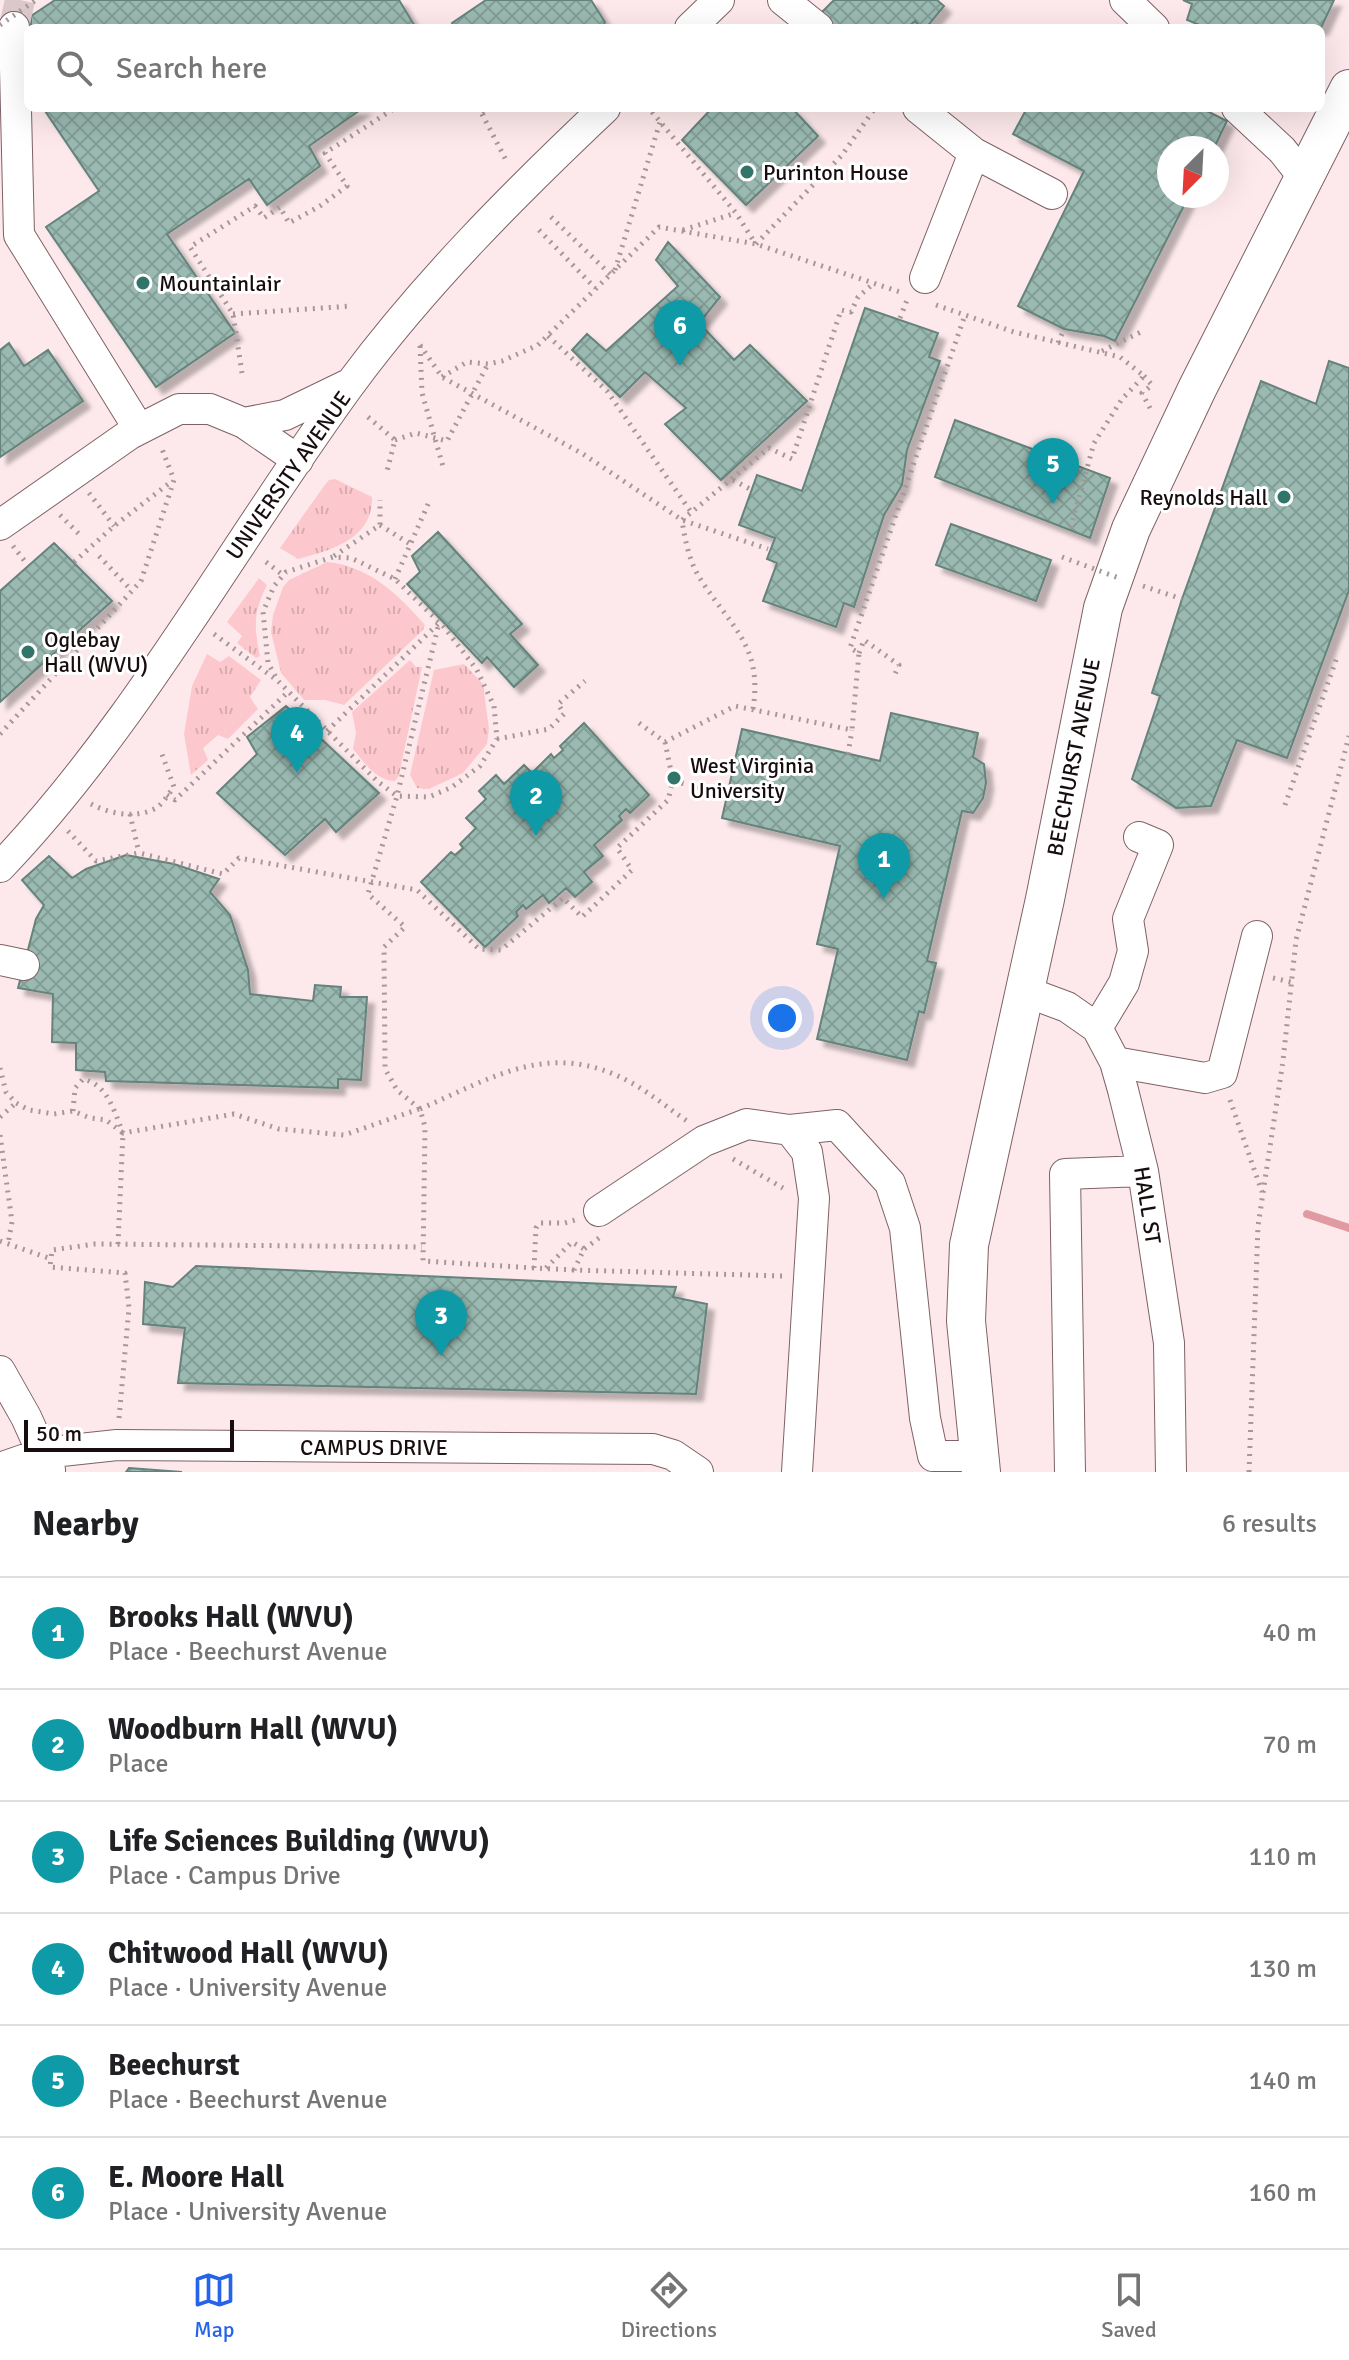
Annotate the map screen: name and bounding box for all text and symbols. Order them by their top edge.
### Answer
search box [24,24,1325,112]
icon: search [52,46,96,90]
text: Search here [116,50,267,87]
north arrow [1157,136,1229,208]
place label: Purinton House [763,159,908,186]
marker: Purinton House [738,163,756,181]
place label: Mountainlair [159,270,281,297]
marker: Mountainlair [134,274,152,292]
pin: 6 [654,300,706,366]
street label: UNIVERSITY AVENUE [220,386,357,565]
pin: 5 [1027,438,1079,504]
place label: Reynolds Hall [1140,484,1268,511]
marker: Reynolds Hall [1275,488,1293,506]
place label: Oglebay Hall (WVU) [44,626,148,678]
marker: Oglebay Hall (WVU) [19,643,37,661]
street label: BEECHURST AVENUE [1041,656,1106,858]
pin: 4 [271,707,323,773]
place label: West Virginia University [690,752,814,804]
marker: West Virginia University [665,769,683,787]
pin: 2 [510,770,562,836]
pin: 1 [858,833,910,899]
your location [762,998,802,1038]
street label: HALL ST [1128,1164,1167,1246]
pin: 3 [415,1290,467,1356]
scale bar [24,1416,234,1452]
text: 50 m [36,1420,82,1447]
street label: CAMPUS DRIVE [300,1434,448,1461]
text: Nearby [32,1503,139,1545]
text: 6 results [1222,1508,1317,1540]
text: Brooks Hall (WVU) [108,1599,354,1636]
text: 1 [51,1617,65,1649]
text: 40 m [1262,1617,1317,1649]
text: Place · Beechurst Avenue [108,1636,387,1668]
text: Woodburn Hall (WVU) [108,1711,398,1748]
text: 2 [51,1729,65,1761]
text: 70 m [1262,1729,1317,1761]
text: Place [108,1748,169,1780]
text: Life Sciences Building (WVU) [108,1823,490,1860]
text: 3 [51,1841,65,1873]
text: 110 m [1248,1841,1317,1873]
text: Place · Campus Drive [108,1860,341,1892]
text: Chitwood Hall (WVU) [108,1935,389,1972]
text: 4 [51,1953,65,1985]
text: 130 m [1248,1953,1317,1985]
text: Place · University Avenue [108,1972,387,2004]
text: Beechurst [108,2047,240,2084]
text: 5 [51,2065,65,2097]
text: 140 m [1248,2065,1317,2097]
text: Place · Beechurst Avenue [108,2084,387,2116]
text: E. Moore Hall [108,2159,284,2196]
text: 6 [51,2177,65,2209]
text: 160 m [1248,2177,1317,2209]
text: Place · University Avenue [108,2196,387,2228]
tab: Map [192,2268,236,2343]
tab: Directions [621,2268,717,2343]
tab: Saved [1101,2268,1157,2343]

